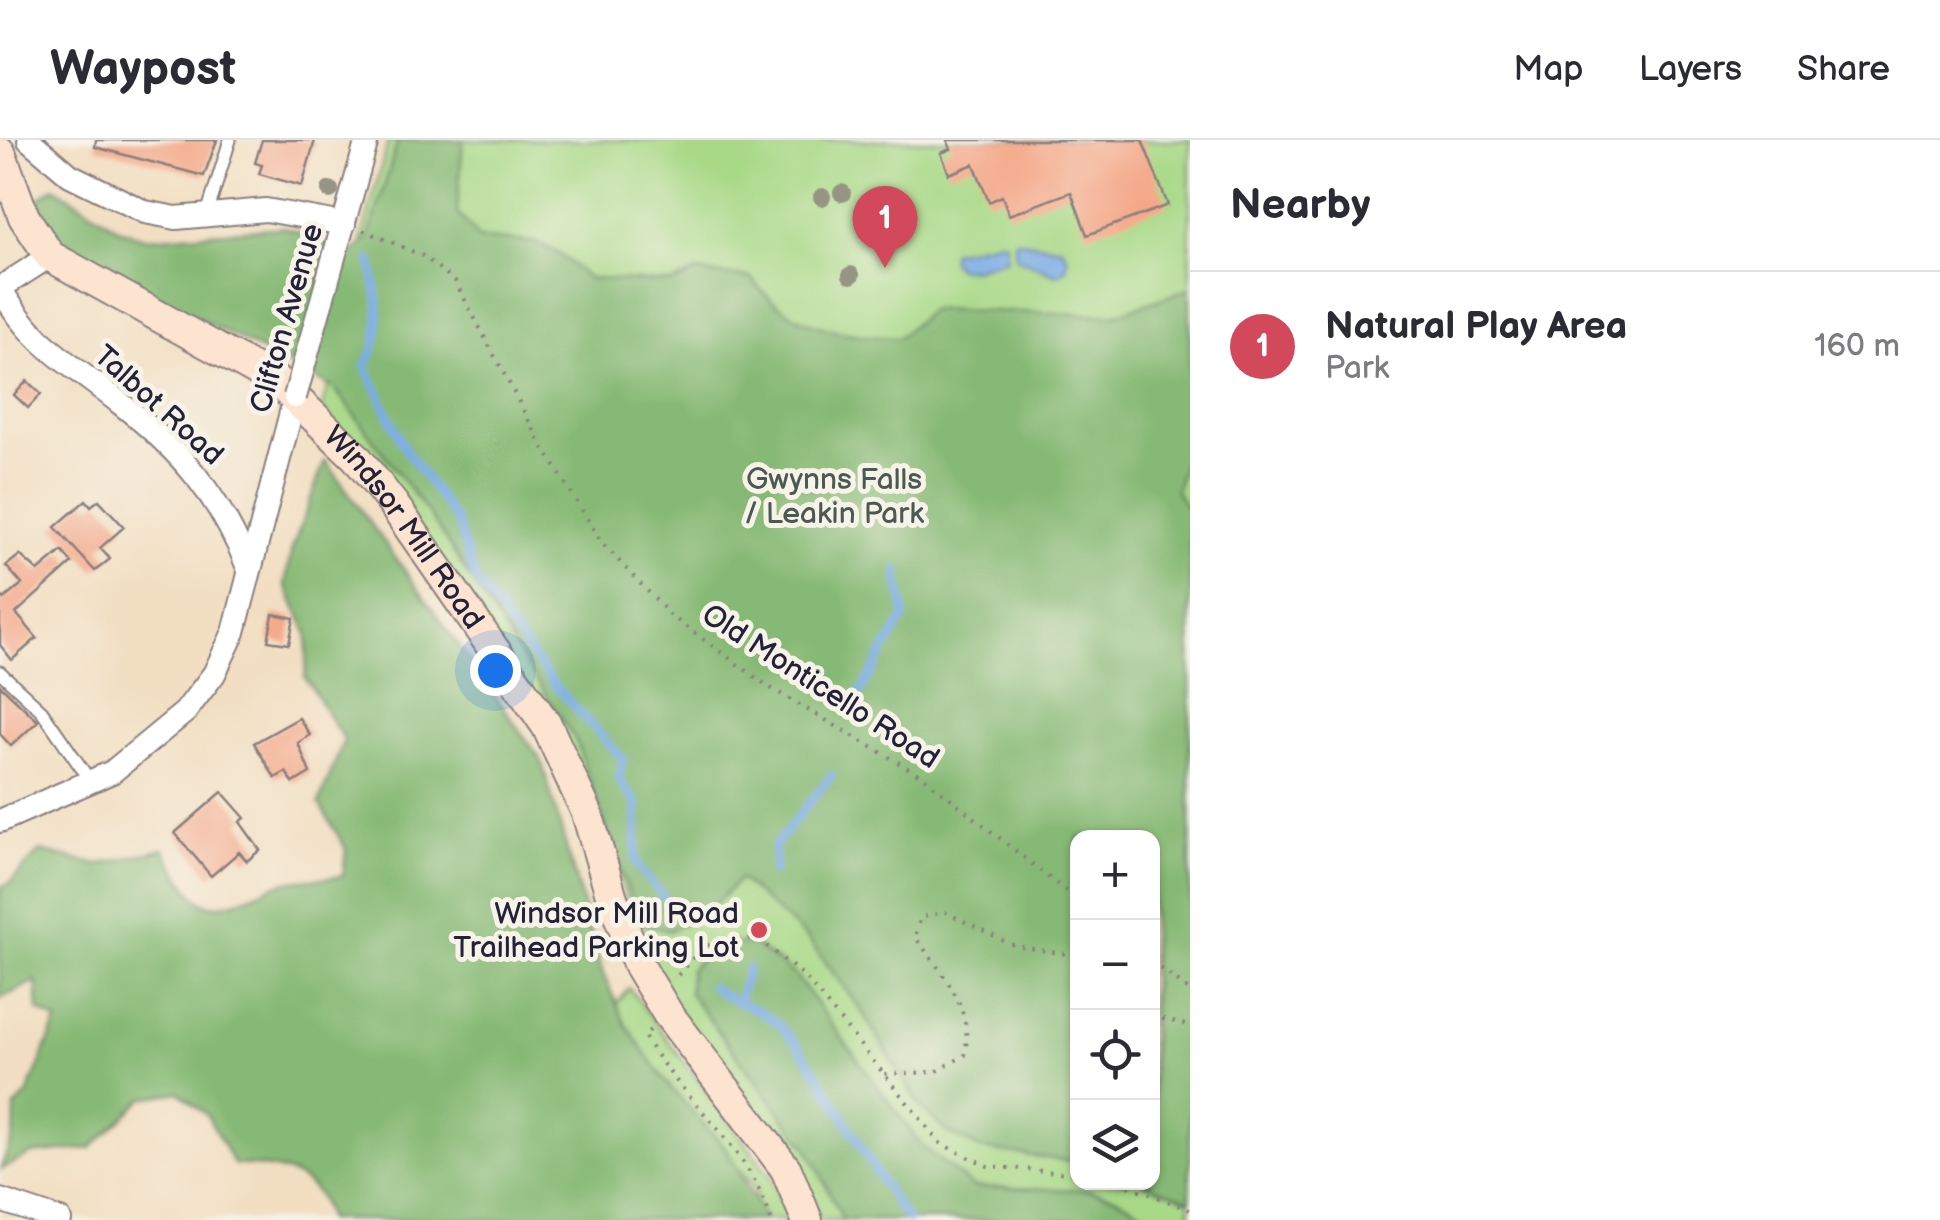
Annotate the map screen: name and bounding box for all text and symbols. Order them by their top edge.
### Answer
text: Waypost [50,41,236,98]
text: Map [1513,48,1584,91]
text: Layers [1639,48,1742,91]
text: Share [1797,48,1890,91]
text: Nearby [1230,180,1370,231]
pin: 1 [852,186,918,268]
street label: Clifton Avenue [243,219,331,417]
text: Natural Play Area [1325,304,1627,349]
text: 1 [1256,327,1269,366]
text: 160 m [1814,327,1900,366]
street label: Talbot Road [86,338,231,473]
text: Park [1325,349,1389,388]
street label: Windsor Mill Road [316,419,491,636]
park label: Gwynns Falls / Leakin Park [744,462,924,532]
street label: Old Monticello Road [695,597,946,777]
your location [470,645,521,696]
map controls [1070,830,1160,1190]
button: + [1070,830,1160,920]
place label: Windsor Mill Road Trailhead Parking Lot [453,896,739,966]
marker: Windsor Mill Road Trailhead Parking Lot [748,919,770,941]
button: − [1070,920,1160,1010]
button: locate [1070,1010,1160,1100]
button: layers [1070,1100,1160,1190]

